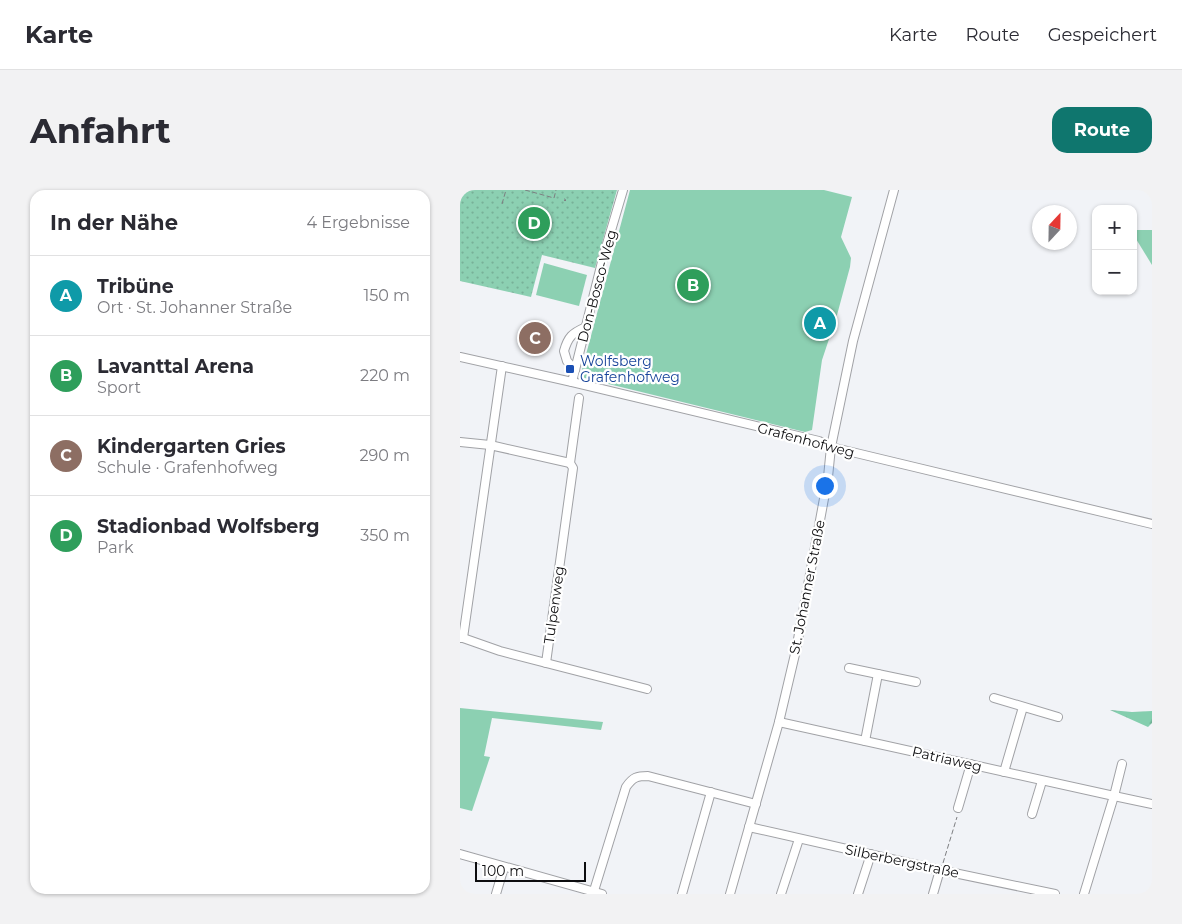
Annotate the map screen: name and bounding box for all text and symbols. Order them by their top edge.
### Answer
text: Karte [25,20,93,49]
text: Karte [889,24,937,46]
text: Route [965,24,1020,46]
text: Gespeichert [1048,24,1157,46]
button: Route [1052,107,1152,153]
text: Anfahrt [30,109,171,152]
pin: D [518,204,550,242]
north arrow [1032,205,1077,250]
map controls [1092,205,1137,295]
button: + [1092,205,1137,250]
text: In der Nähe [50,210,178,235]
text: 4 Ergebnisse [306,213,410,232]
street label: Don-Bosco-Weg [573,228,621,344]
button: − [1092,250,1137,295]
pin: B [677,266,709,304]
text: Tribüne [97,275,174,298]
text: A [60,286,72,305]
text: 150 m [363,286,410,305]
text: Ort · St. Johanner Straße [97,298,292,317]
pin: A [804,304,836,342]
pin: C [519,319,551,357]
place label: Wolfsberg Grafenhofweg [580,352,680,386]
text: Lavanttal Arena [97,355,254,378]
marker: Wolfsberg Grafenhofweg [564,363,576,375]
text: B [60,366,72,385]
text: 220 m [360,366,410,385]
text: Sport [97,378,141,397]
street label: Grafenhofweg [755,418,857,462]
text: Kindergarten Gries [97,435,286,458]
text: C [60,446,72,465]
text: 290 m [359,446,410,465]
text: Schule · Grafenhofweg [97,458,278,477]
your location [812,473,838,499]
text: Stadionbad Wolfsberg [97,515,320,538]
street label: St. Johanner Straße [785,518,829,656]
text: D [59,526,73,545]
text: 350 m [360,526,410,545]
text: Park [97,538,134,557]
street label: Tulpenweg [540,565,568,645]
street label: Patriaweg [910,742,984,776]
street label: Silberbergstraße [843,840,961,882]
scale bar [475,859,586,882]
text: 100 m [482,862,524,880]

